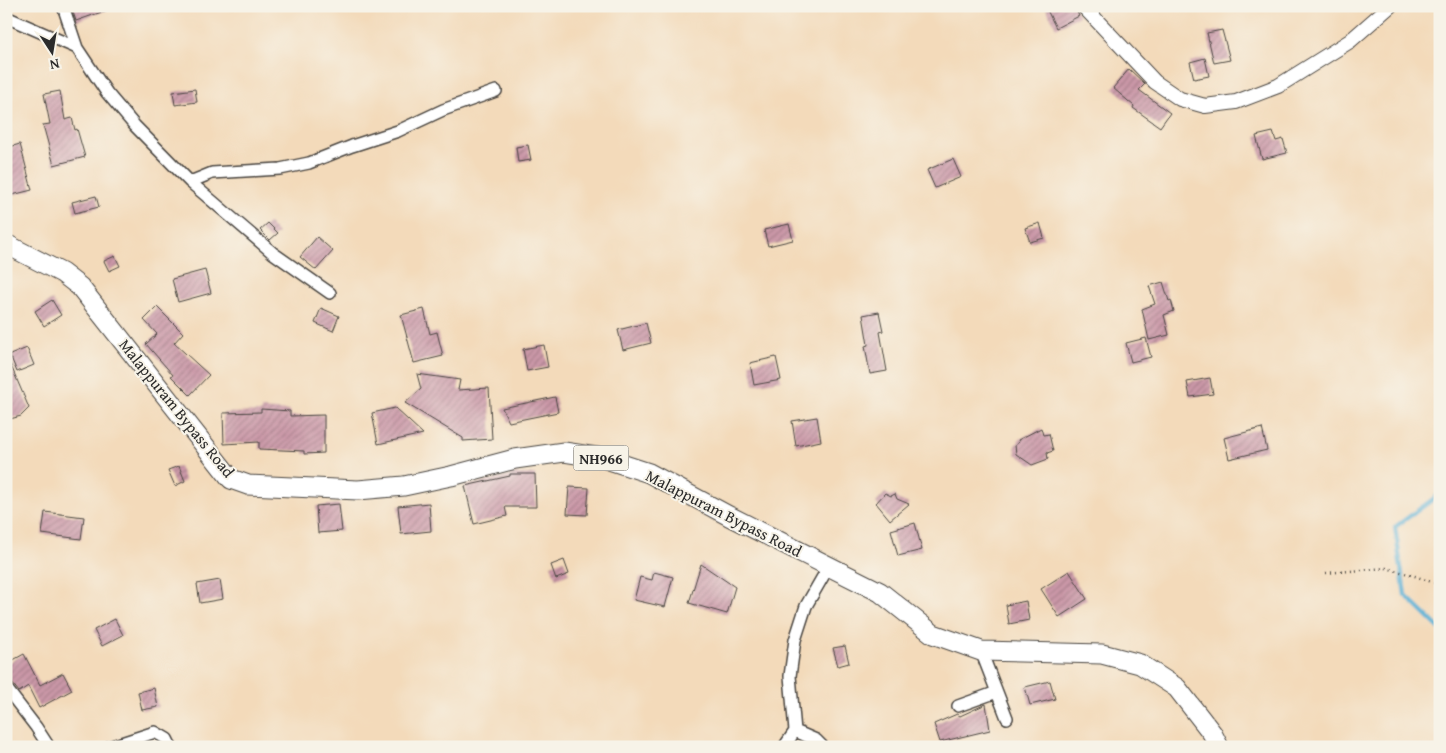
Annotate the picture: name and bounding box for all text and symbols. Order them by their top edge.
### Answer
north arrow [28,28,78,78]
text: N [47,54,61,76]
street label: Malappuram Bypass Road [113,334,241,483]
road number: NH966 [574,446,628,470]
street label: Malappuram Bypass Road [642,463,807,563]

